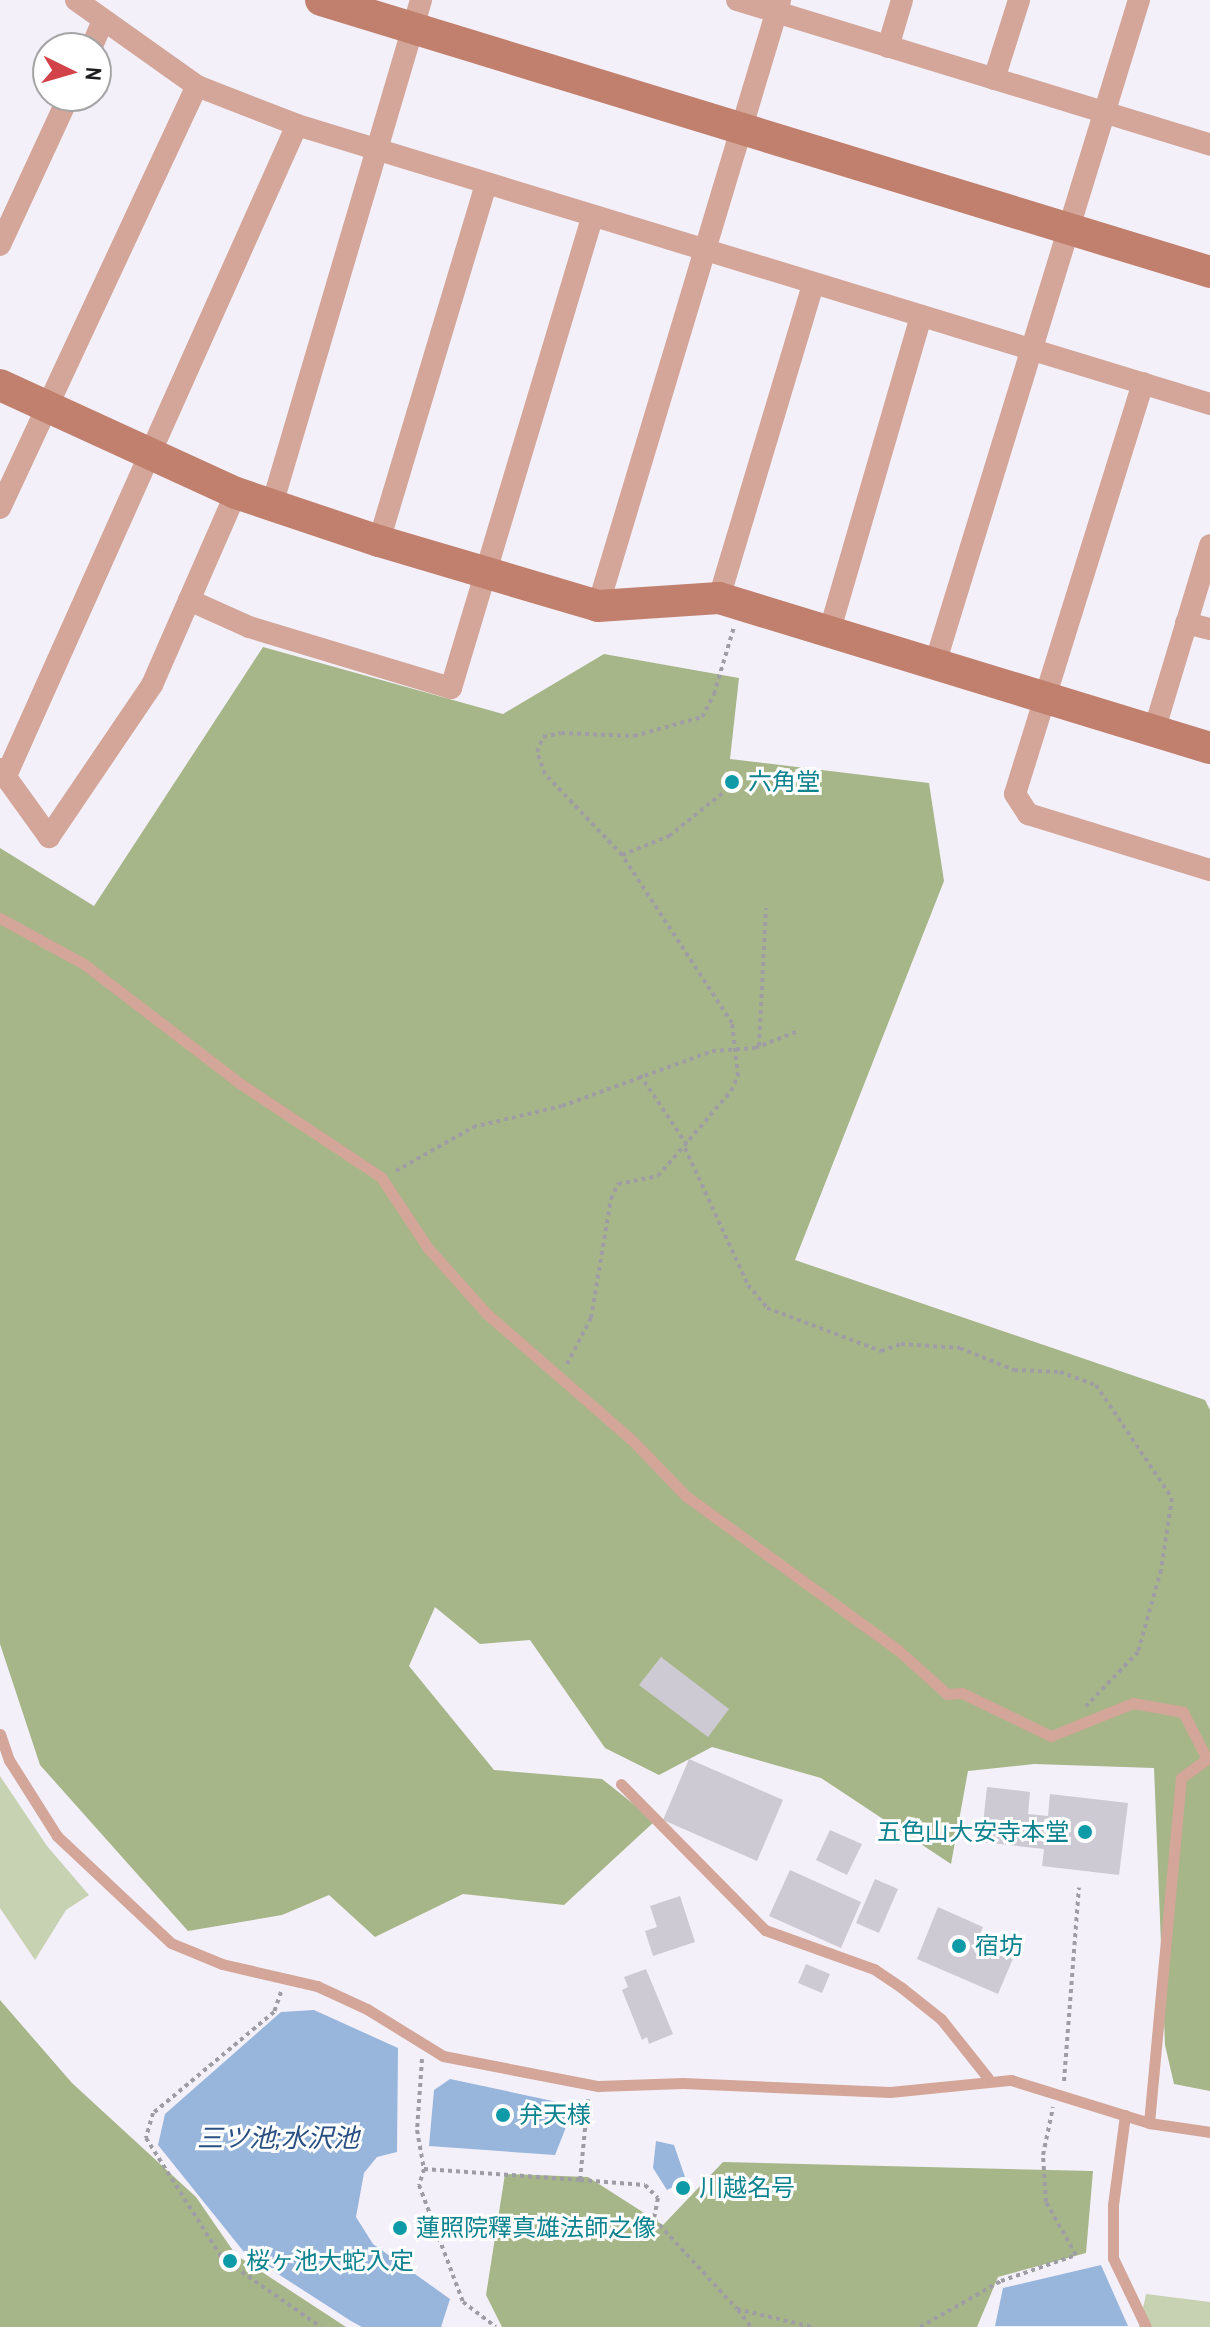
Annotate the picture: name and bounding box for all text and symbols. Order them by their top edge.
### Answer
north arrow [32,32,112,112]
text: N [78,66,109,82]
place label: 六角堂 [748,768,820,796]
marker: 六角堂 [723,773,741,791]
place label: 五色山大安寺本堂 [877,1818,1069,1846]
marker: 五色山大安寺本堂 [1076,1823,1094,1841]
place label: 宿坊 [975,1932,1023,1960]
marker: 宿坊 [950,1937,968,1955]
place label: 弁天様 [519,2101,591,2129]
marker: 弁天様 [494,2106,512,2124]
water label: 三ツ池;水沢池 [197,2122,359,2154]
place label: 川越名号 [699,2174,795,2202]
marker: 川越名号 [674,2179,692,2197]
place label: 蓮照院釋真雄法師之像 [416,2214,656,2242]
marker: 蓮照院釋真雄法師之像 [391,2219,409,2237]
place label: 桜ヶ池大蛇入定 [246,2247,414,2275]
marker: 桜ヶ池大蛇入定 [221,2252,239,2270]

